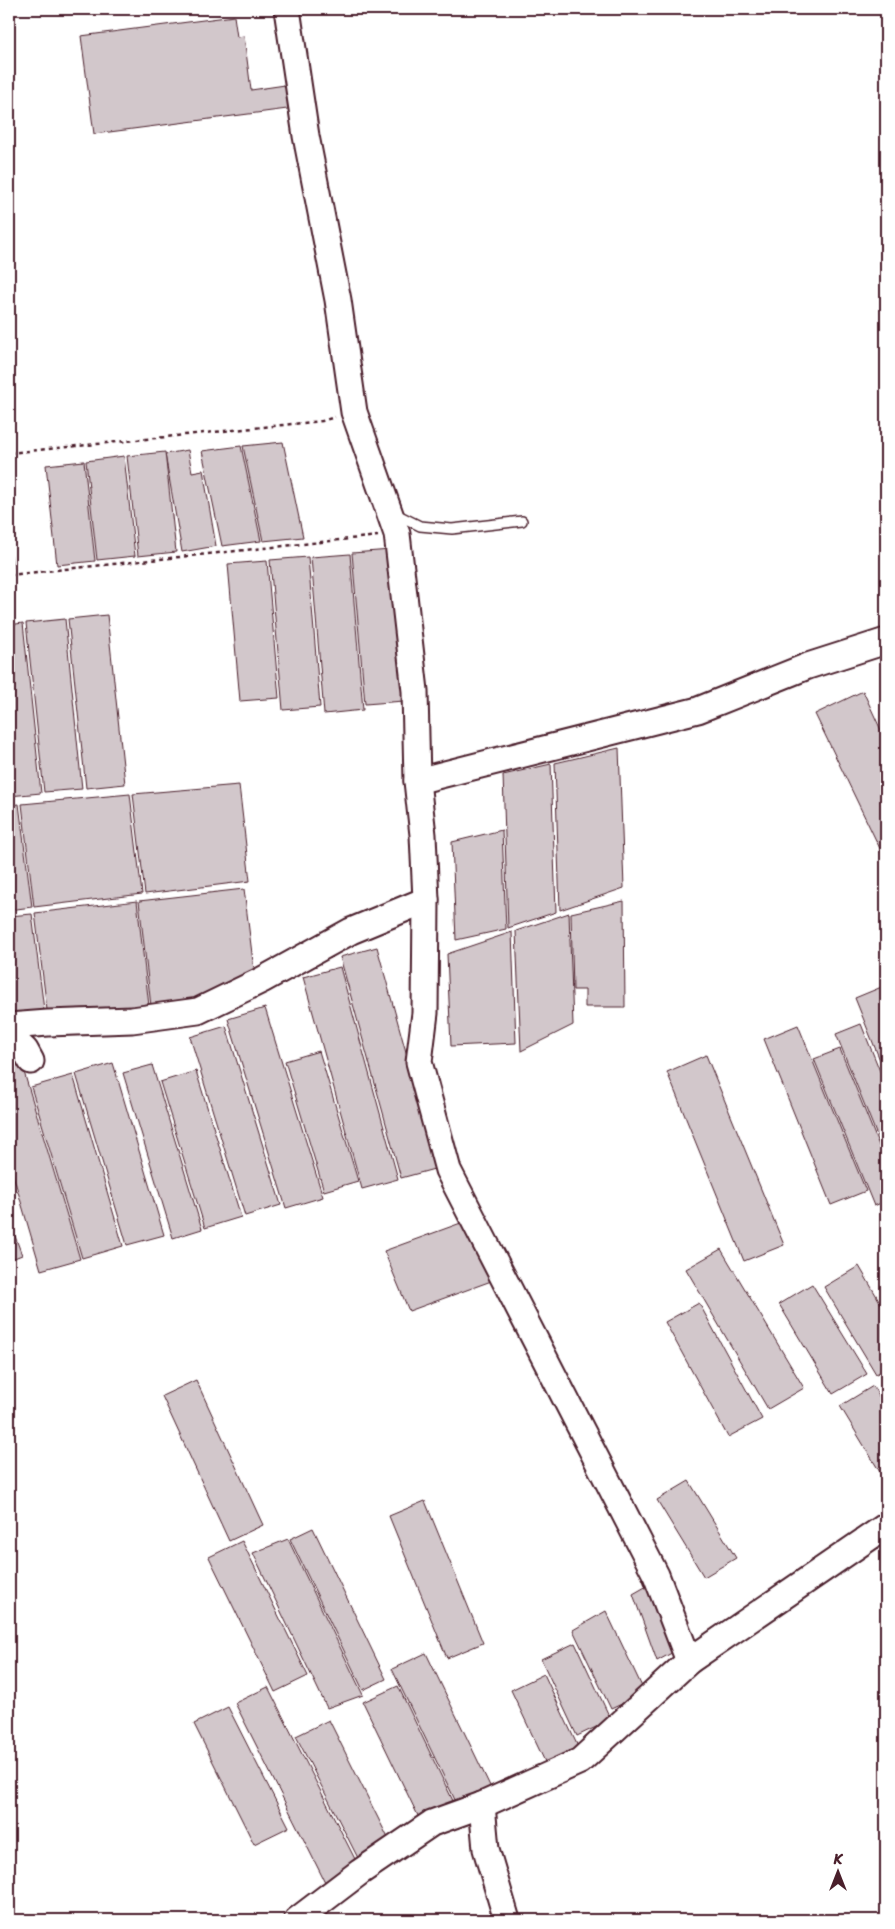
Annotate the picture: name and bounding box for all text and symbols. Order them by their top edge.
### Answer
north arrow [812,1846,862,1896]
text: K [833,1847,844,1872]

